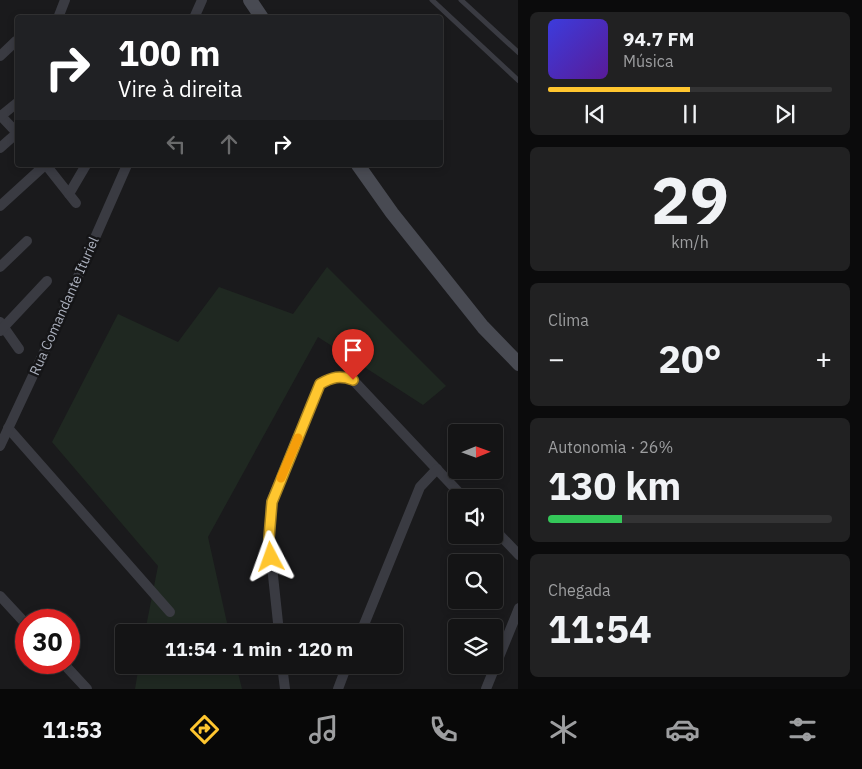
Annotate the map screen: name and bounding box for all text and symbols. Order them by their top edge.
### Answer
text: 94.7 FM [623,27,694,51]
text: 100 m [118,30,221,76]
icon: right [35,35,100,100]
text: Música [623,51,673,71]
text: Vire à direita [118,74,242,103]
icon: previous [581,100,609,128]
icon: pause [676,100,704,128]
icon: next [771,100,799,128]
icon: left [162,130,190,158]
icon: ahead [215,130,243,158]
icon: right [268,130,296,158]
text: 29 [651,157,729,242]
text: km/h [671,232,709,252]
street label: Rua Comandante Ituriel [25,234,103,378]
text: Clima [548,310,589,330]
pin [332,329,374,380]
text: 20° [658,334,722,383]
icon: arrive [339,336,367,364]
text: − [548,340,565,377]
text: + [815,340,832,377]
north arrow [448,424,502,479]
map controls [448,424,503,674]
text: Autonomia · 26% [548,437,673,457]
text: 130 km [548,461,681,510]
button: sound [448,489,503,544]
position arrow [244,530,296,582]
button: search [448,554,503,609]
text: Chegada [548,580,611,600]
text: 11:54 [548,604,652,653]
speed limit sign: 30 [15,609,80,674]
button: layers [448,619,503,674]
text: 11:54 · 1 min · 120 m [165,637,353,661]
icon: directions [187,712,222,747]
icon: music [306,712,341,747]
icon: phone [426,712,461,747]
icon: climate [546,712,581,747]
icon: car [665,712,700,747]
icon: filters [785,712,820,747]
text: 11:53 [42,715,102,744]

